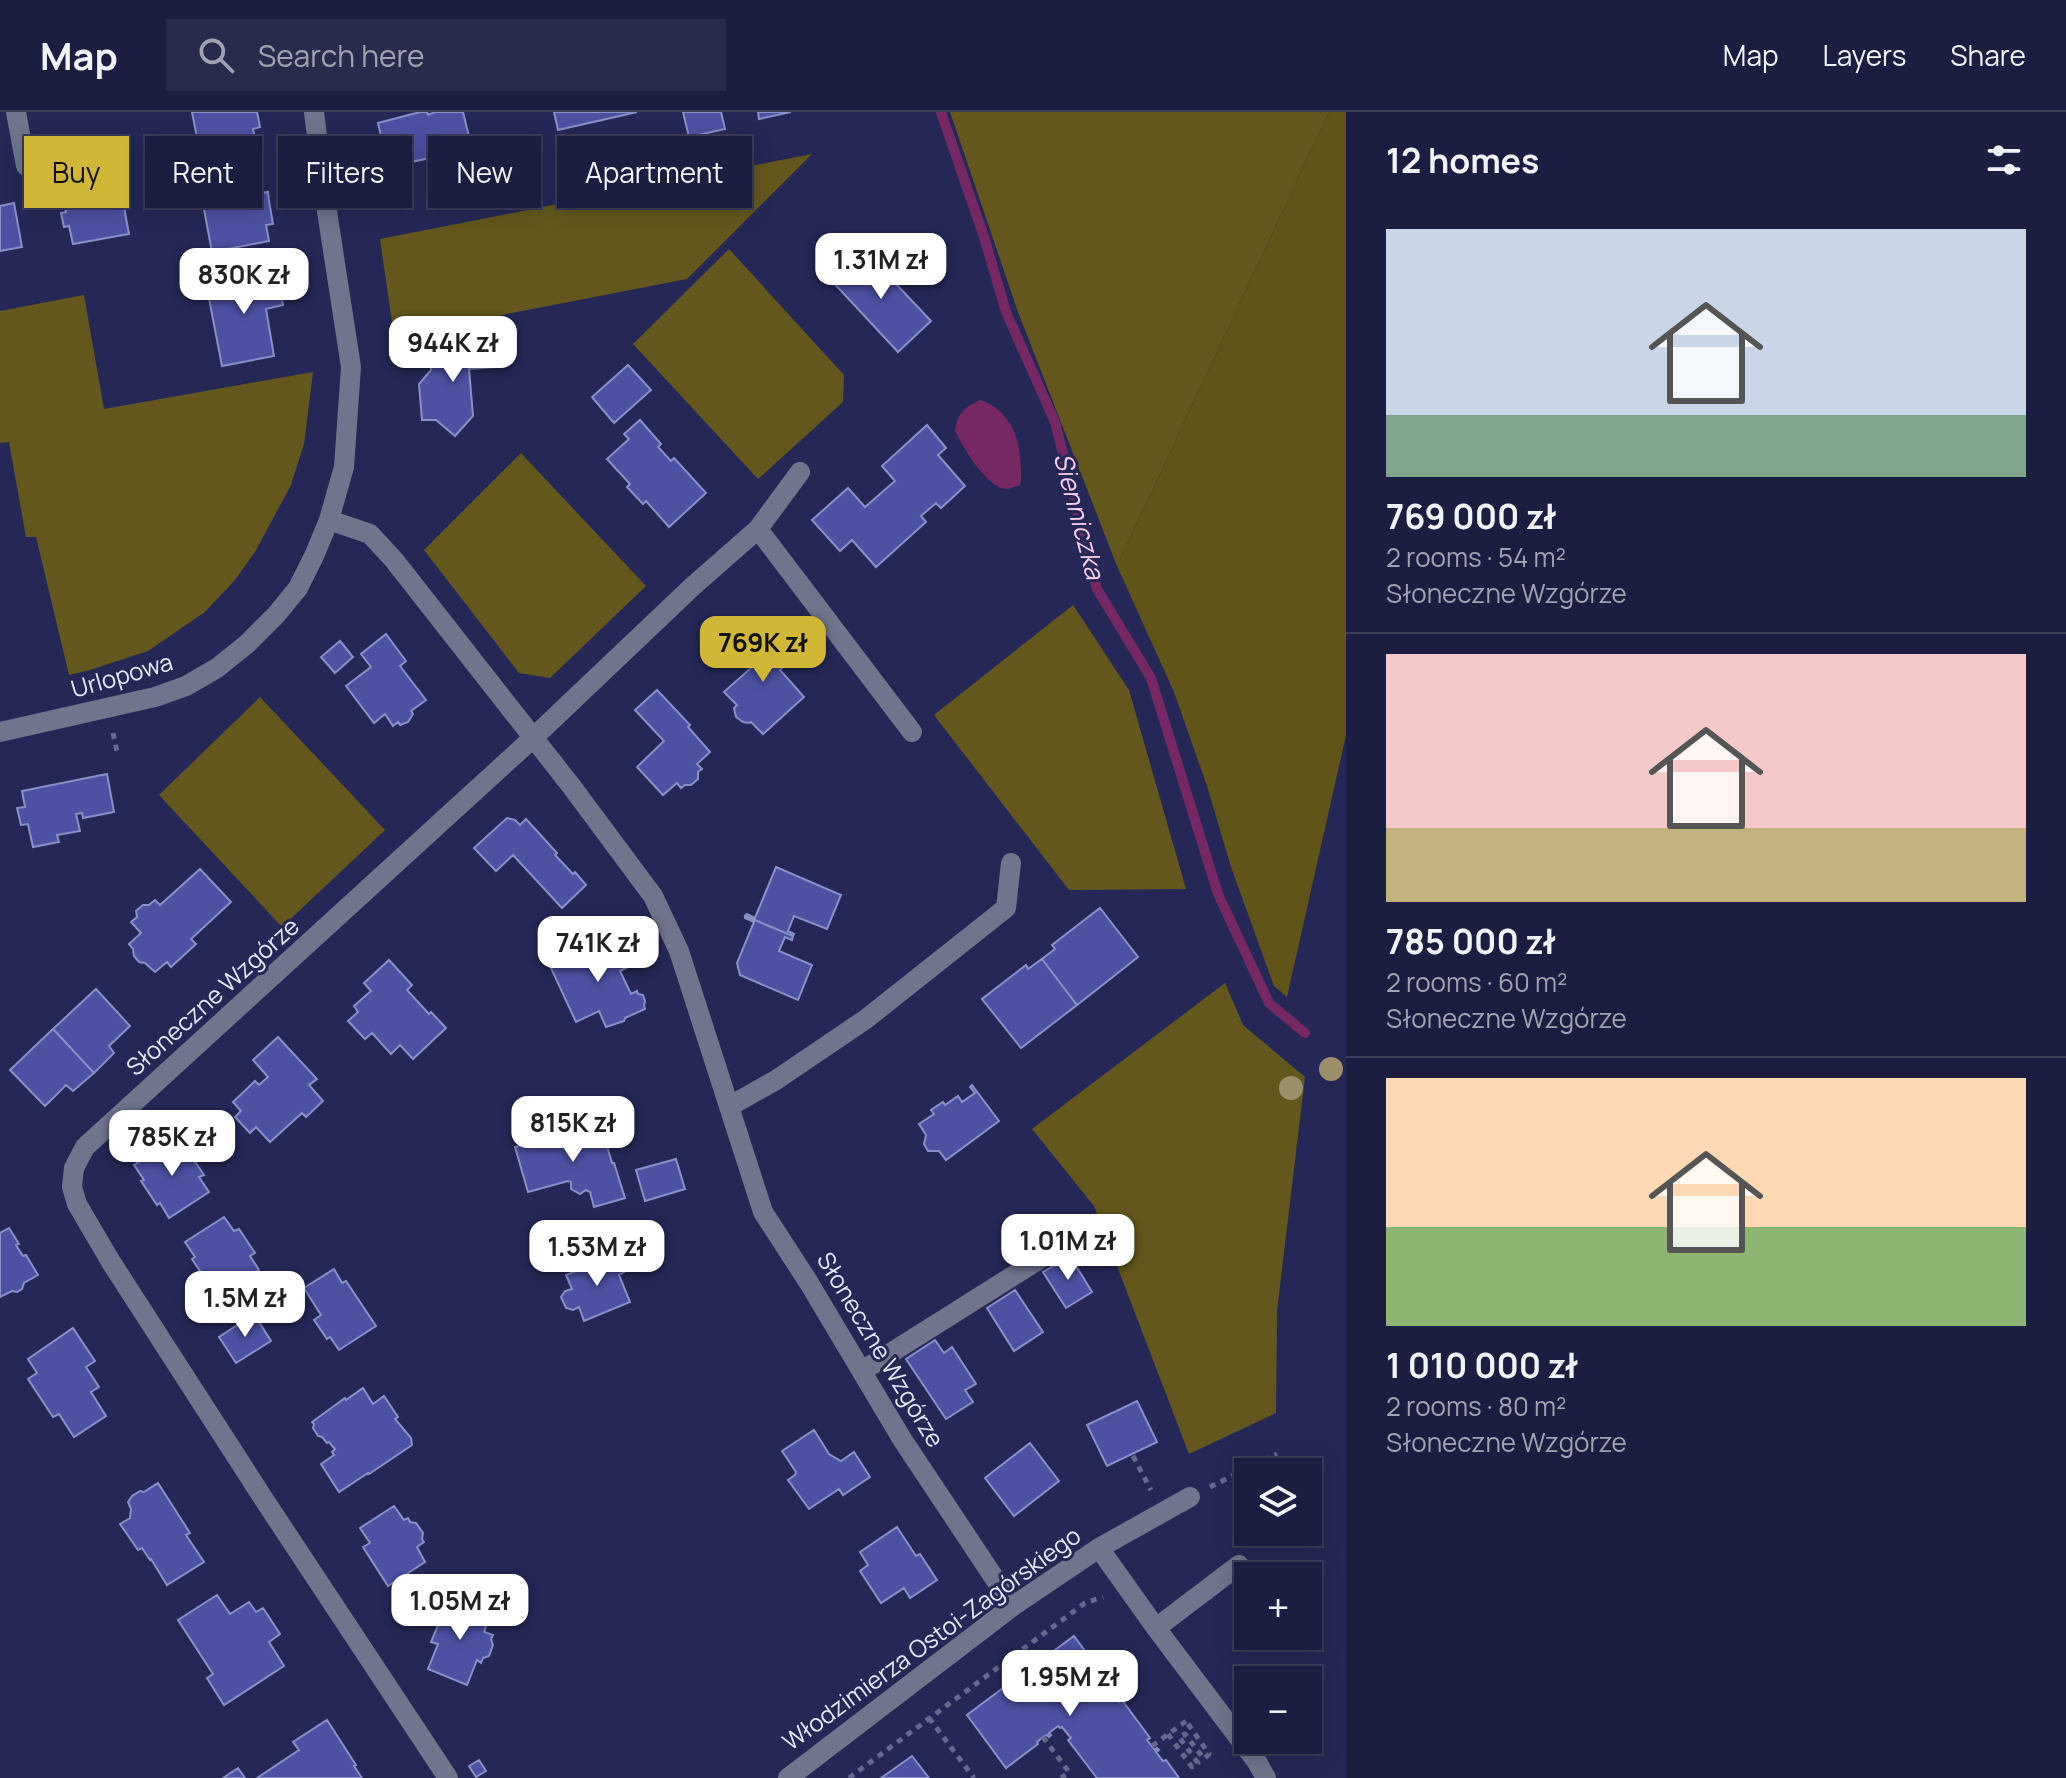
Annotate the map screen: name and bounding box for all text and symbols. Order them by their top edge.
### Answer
search box [166,19,726,91]
text: Map [40,29,118,81]
icon: search [194,33,238,77]
text: Search here [258,35,425,76]
text: Map [1723,36,1779,74]
text: Layers [1823,36,1906,74]
text: Share [1950,36,2026,74]
chip: Buy [24,136,129,208]
chip: Rent [145,136,262,208]
chip: Filters [278,136,412,208]
chip: New [428,136,541,208]
chip: Apartment [557,136,752,208]
text: 12 homes [1386,137,1539,183]
icon: filters [1982,138,2026,182]
pin: 1.31M zł [798,233,964,301]
text: 1.31M zł [833,241,929,277]
pin: 830K zł [170,248,318,316]
text: 830K zł [198,256,290,292]
icon: home [1634,281,1778,425]
pin: 944K zł [379,316,527,384]
text: 944K zł [407,324,499,360]
water label: Sienniczka [1046,449,1114,584]
text: 769 000 zł [1386,493,1557,539]
text: 2 rooms · 54 m² [1386,539,1566,575]
text: Słoneczne Wzgórze [1386,575,1627,611]
pin: 769K zł [689,616,837,684]
text: 769K zł [718,624,808,660]
street label: Urlopowa [67,644,176,705]
icon: home [1634,706,1778,850]
street label: Słoneczne Wzgórze [118,909,306,1083]
pin: 741K zł [524,916,672,984]
text: 785 000 zł [1386,918,1556,964]
text: 741K zł [556,924,640,960]
text: 2 rooms · 60 m² [1386,964,1568,1000]
text: Słoneczne Wzgórze [1386,1000,1627,1036]
pin: 815K zł [499,1096,647,1164]
text: 815K zł [529,1104,617,1140]
pin: 785K zł [98,1110,246,1178]
text: 785K zł [127,1118,217,1154]
icon: home [1634,1130,1778,1274]
pin: 1.01M zł [985,1214,1151,1282]
pin: 1.53M zł [514,1220,680,1288]
text: 1.01M zł [1019,1222,1117,1258]
text: 1.53M zł [547,1228,647,1264]
street label: Słoneczne Wzgórze [810,1245,953,1453]
pin: 1.5M zł [171,1271,319,1339]
text: 1.5M zł [203,1279,287,1315]
text: 1 010 000 zł [1386,1342,1578,1388]
text: 2 rooms · 80 m² [1386,1388,1566,1424]
text: Słoneczne Wzgórze [1386,1424,1627,1460]
map controls [1234,1458,1322,1754]
button: layers [1234,1458,1322,1546]
street label: Włodzimierza Ostoi-Zagórskiego [775,1518,1087,1757]
button: + [1234,1562,1322,1650]
pin: 1.05M zł [377,1574,543,1642]
text: 1.05M zł [409,1582,511,1618]
pin: 1.95M zł [987,1650,1153,1718]
text: 1.95M zł [1020,1658,1120,1694]
button: − [1234,1666,1322,1754]

